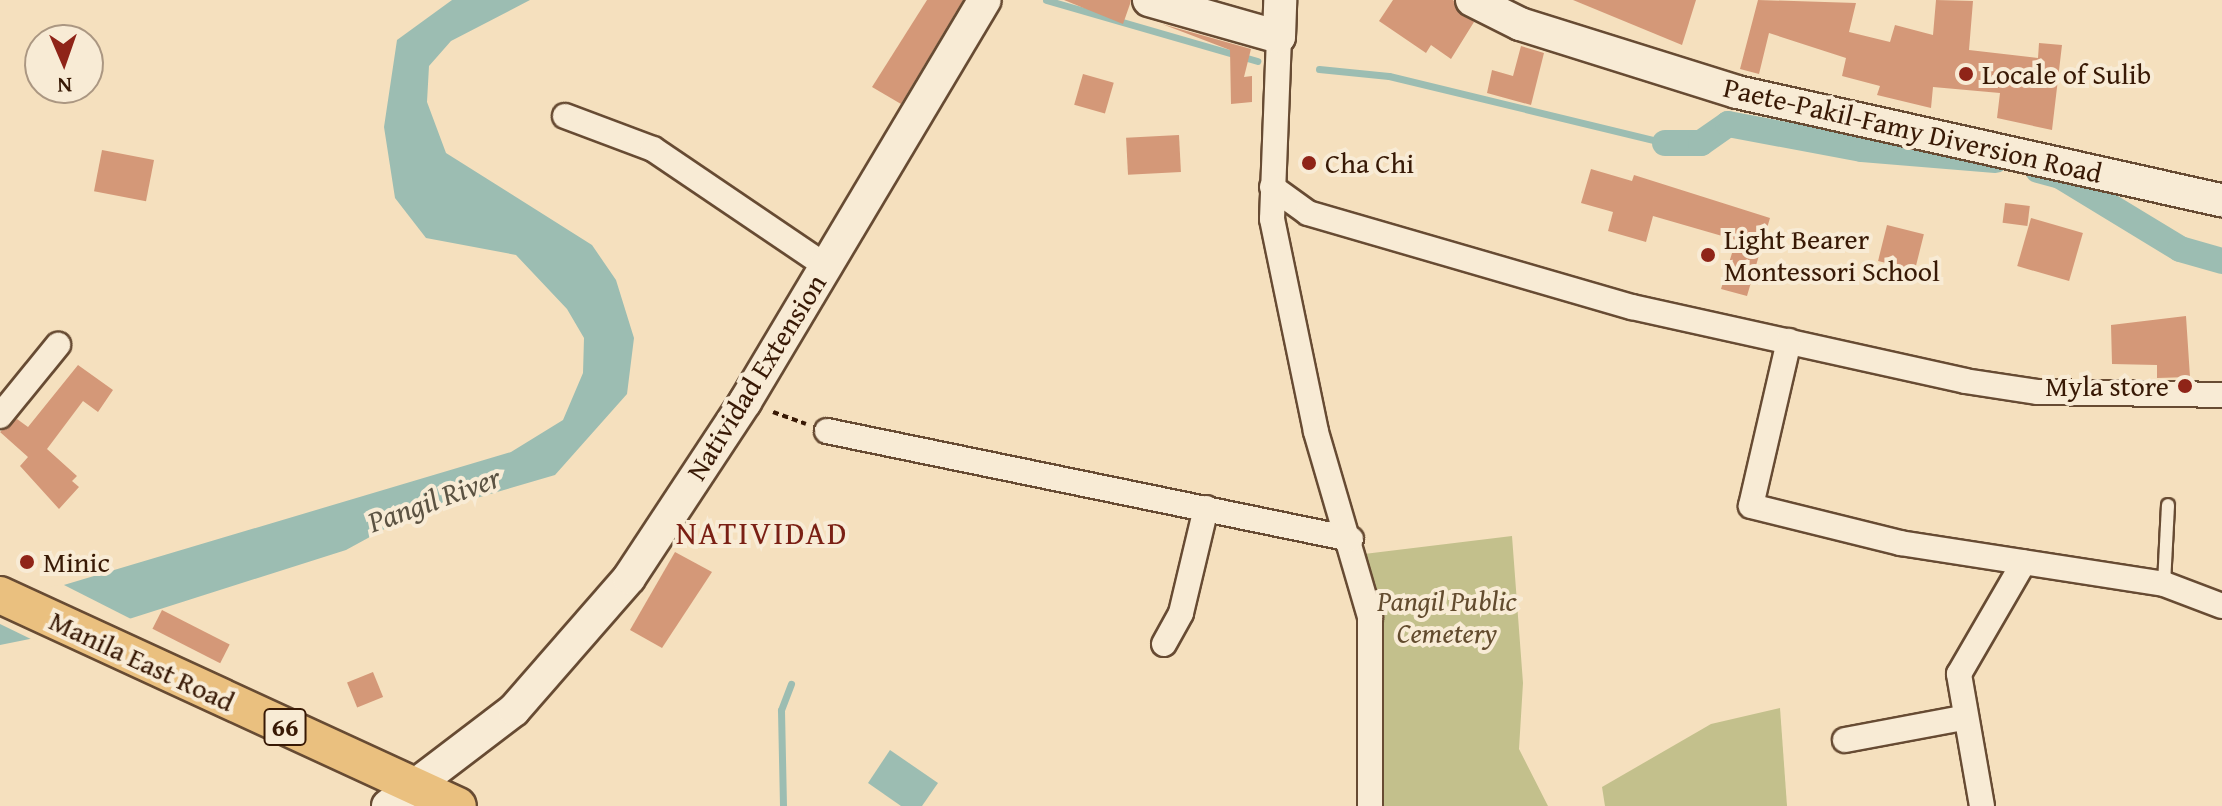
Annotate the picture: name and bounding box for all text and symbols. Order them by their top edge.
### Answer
north arrow [24,24,104,104]
place label: Locale of Sulib [1982,57,2151,91]
marker: Locale of Sulib [1957,65,1975,83]
text: N [57,70,73,102]
street label: Paete-Pakil-Famy Diversion Road [1721,70,2105,190]
place label: Cha Chi [1325,146,1414,180]
marker: Cha Chi [1300,154,1318,172]
place label: Light Bearer Montessori School [1724,222,1940,288]
marker: Light Bearer Montessori School [1699,246,1717,264]
street label: Natividad Extension [679,268,833,486]
place label: Myla store [2045,369,2169,403]
marker: Myla store [2176,377,2194,395]
water label: Pangil River [363,458,505,540]
district label: NATIVIDAD [676,514,848,552]
place label: Minic [43,545,110,579]
marker: Minic [18,553,36,571]
park label: Pangil Public Cemetery [1377,584,1517,650]
street label: Manila East Road [44,603,240,719]
road number: 66 [263,705,307,749]

